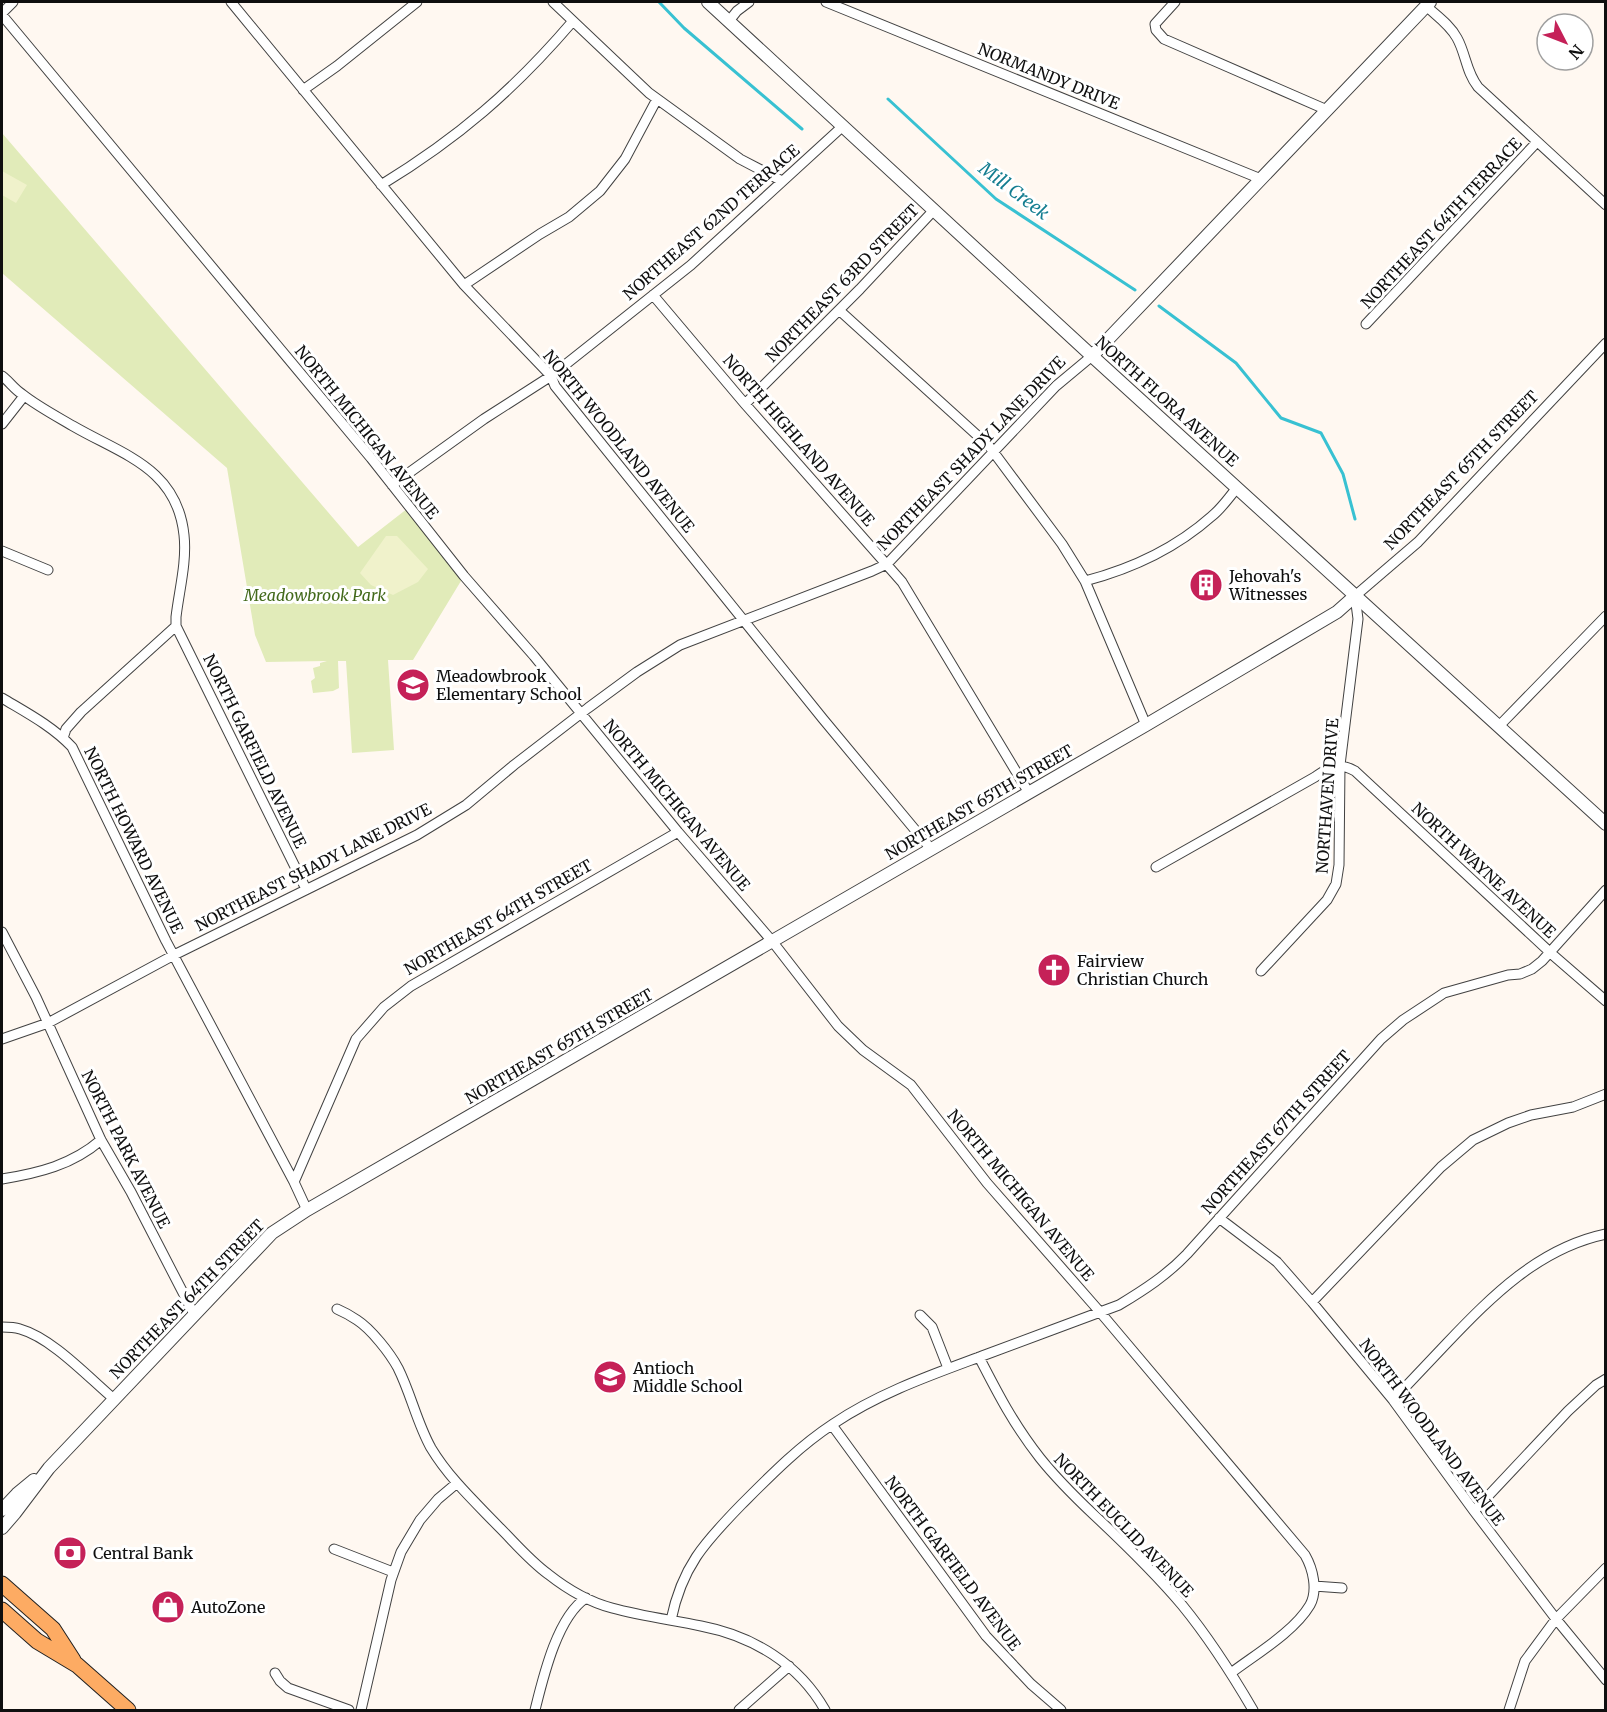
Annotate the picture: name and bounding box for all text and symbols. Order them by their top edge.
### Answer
north arrow [1535,12,1595,72]
street label: NORMANDY DRIVE [975,38,1124,114]
text: N [1564,41,1588,64]
street label: NORTHEAST 64TH TERRACE [1356,133,1526,313]
street label: NORTHEAST 62ND TERRACE [619,139,804,304]
water label: Mill Creek [974,156,1054,225]
street label: NORTHEAST 63RD STREET [761,200,923,366]
street label: NORTH FLORA AVENUE [1091,332,1243,471]
street label: NORTH MICHIGAN AVENUE [291,341,444,523]
street label: NORTH WOODLAND AVENUE [539,346,699,537]
street label: NORTH HIGHLAND AVENUE [719,350,879,530]
street label: NORTHEAST SHADY LANE DRIVE [873,351,1070,554]
street label: NORTHEAST 65TH STREET [1380,386,1542,554]
place label: Jehovah's Witnesses [1228,566,1308,604]
building icon: Jehovah's Witnesses [1188,567,1224,603]
park label: Meadowbrook Park [243,585,386,605]
street label: NORTH GARFIELD AVENUE [199,651,311,852]
place label: Meadowbrook Elementary School [436,666,582,704]
school or university icon: Meadowbrook Elementary School [395,667,431,703]
street label: NORTH MICHIGAN AVENUE [599,715,755,895]
street label: NORTHAVEN DRIVE [1312,717,1342,874]
street label: NORTHEAST 65TH STREET [882,740,1076,864]
street label: NORTH HOWARD AVENUE [80,744,188,937]
street label: NORTHEAST SHADY LANE DRIVE [192,798,435,935]
street label: NORTH WAYNE AVENUE [1408,798,1561,943]
street label: NORTHEAST 64TH STREET [400,855,596,979]
place label: Fairview Christian Church [1077,951,1209,989]
church icon: Fairview Christian Church [1036,952,1072,988]
street label: NORTHEAST 65TH STREET [462,984,656,1108]
street label: NORTHEAST 67TH STREET [1197,1046,1355,1218]
street label: NORTH PARK AVENUE [77,1067,175,1232]
street label: NORTH MICHIGAN AVENUE [943,1105,1099,1285]
street label: NORTHEAST 64TH STREET [106,1215,268,1383]
street label: NORTH WOODLAND AVENUE [1355,1335,1509,1530]
place label: Antioch Middle School [632,1358,743,1396]
school or university icon: Antioch Middle School [592,1359,628,1395]
street label: NORTH EUCLID AVENUE [1050,1449,1198,1602]
street label: NORTH GARFIELD AVENUE [881,1472,1026,1655]
bank icon: Central Bank [52,1535,88,1571]
place label: Central Bank [93,1543,194,1563]
shop icon: AutoZone [150,1589,186,1625]
place label: AutoZone [190,1597,265,1617]

